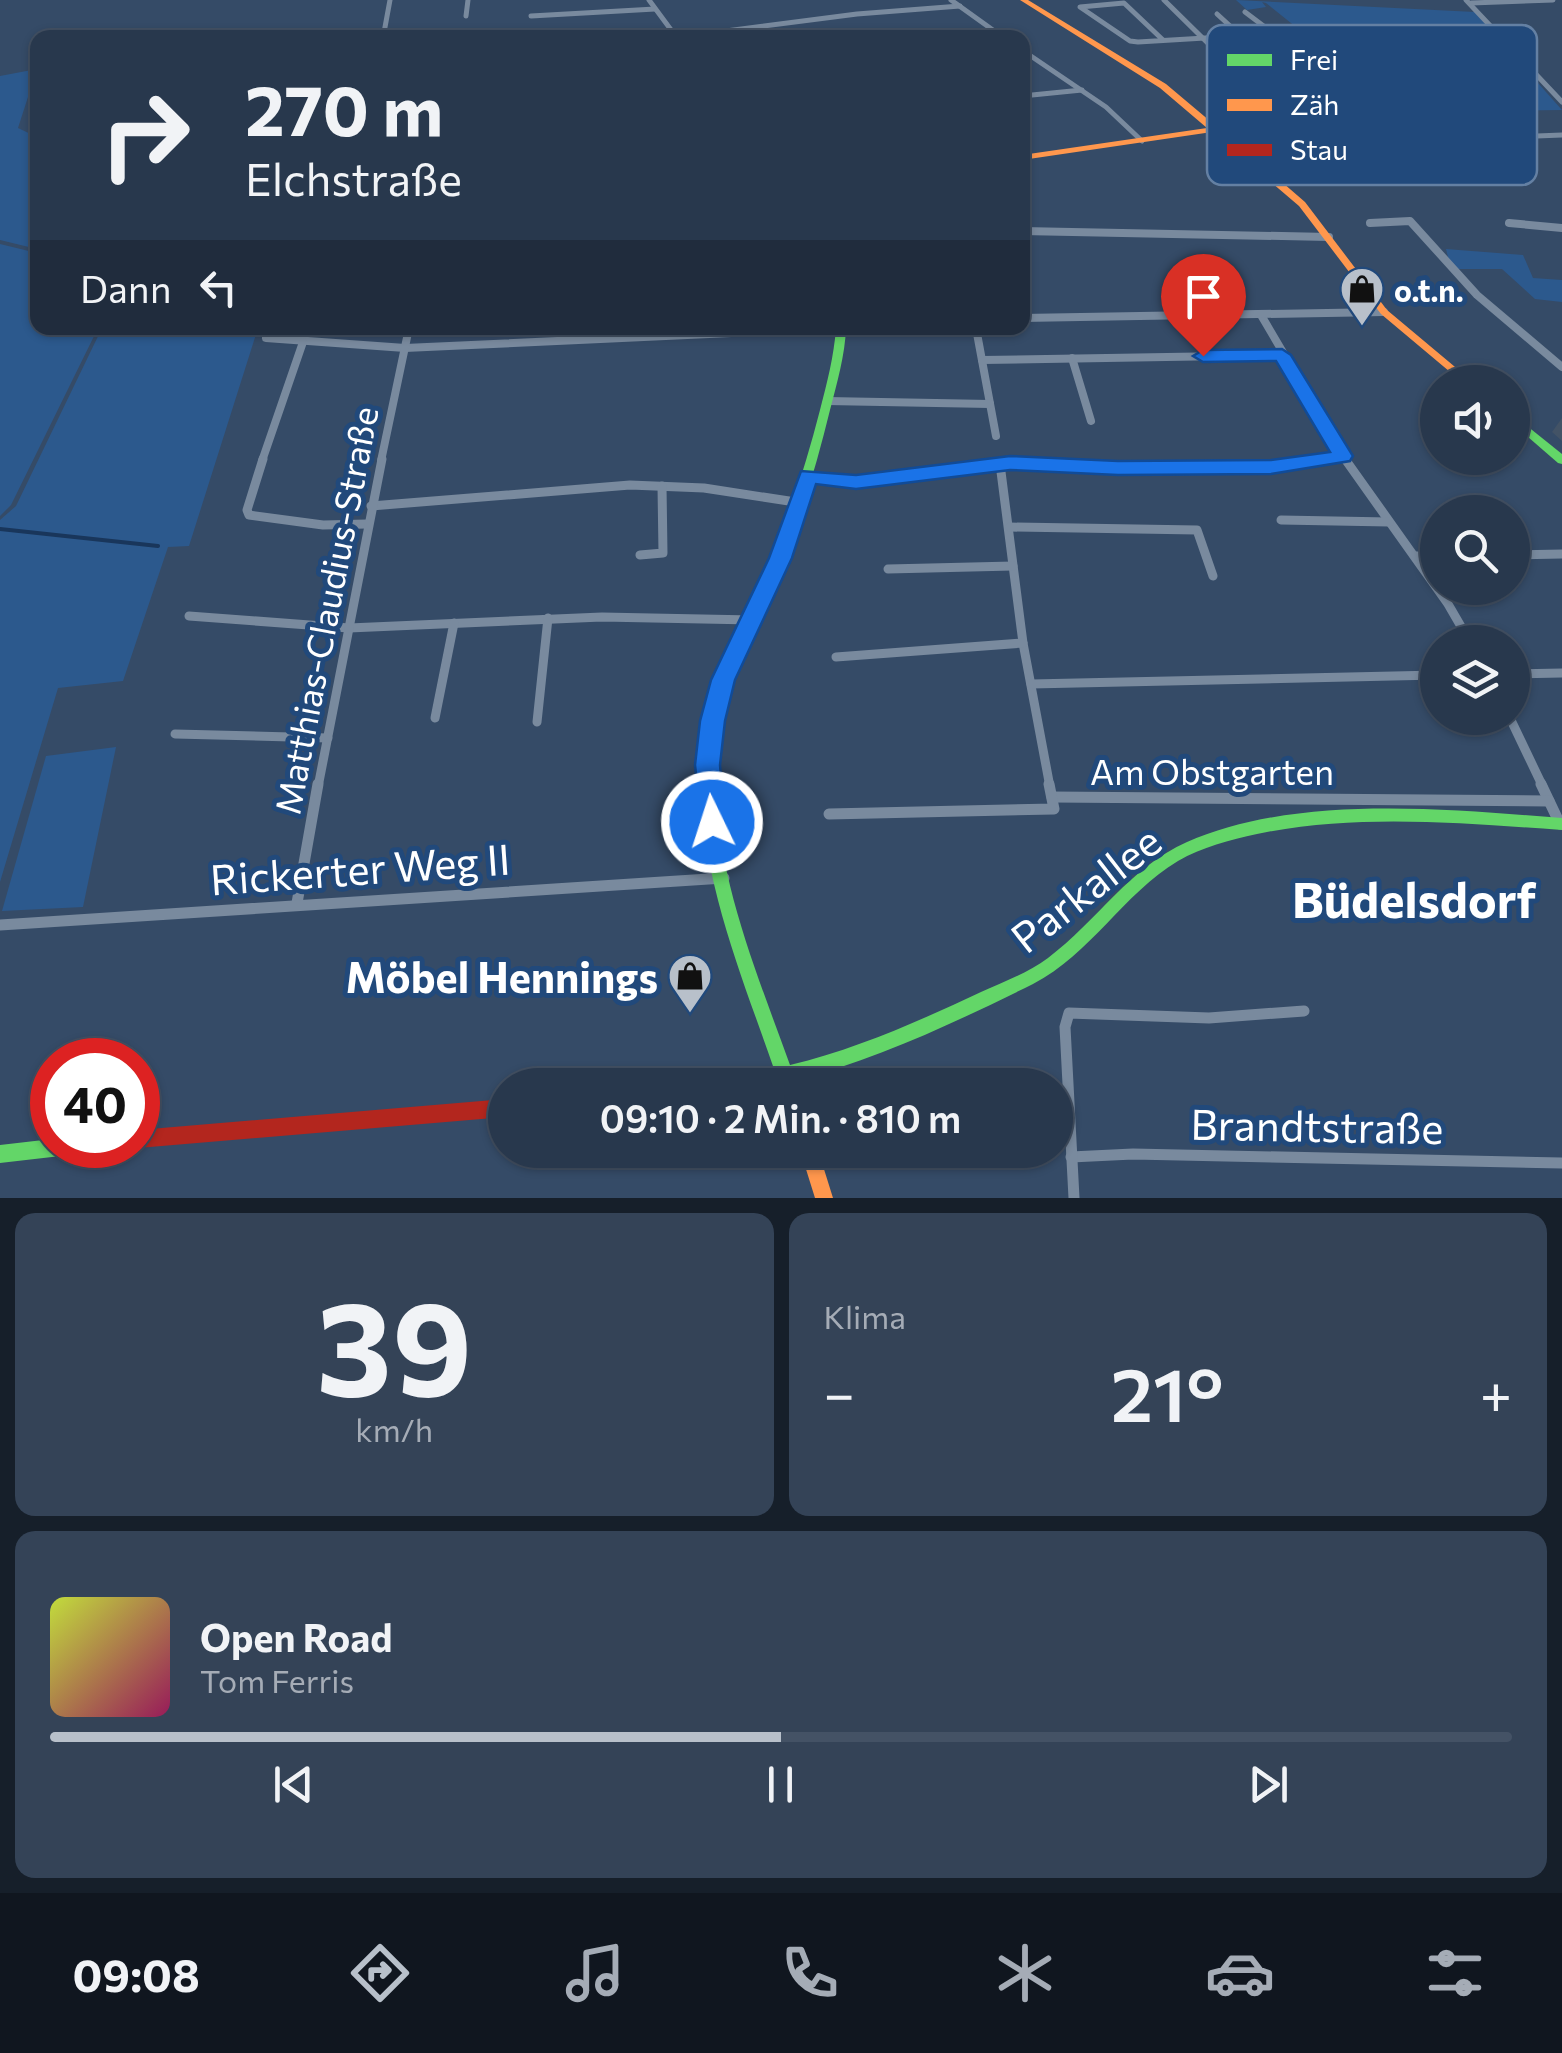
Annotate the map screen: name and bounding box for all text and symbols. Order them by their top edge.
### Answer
legend [1207,25,1537,185]
text: Frei [1290,42,1338,76]
text: 270 m [245,65,443,150]
icon: right [80,70,210,200]
text: Zäh [1290,87,1339,121]
text: Stau [1290,132,1348,166]
text: Elchstraße [245,150,462,205]
pin [1161,254,1246,357]
icon: left [191,260,246,315]
text: Dann [80,264,171,311]
shop icon: o.t.n. [1339,266,1385,327]
icon: arrive [1176,269,1231,324]
place label: o.t.n. [1394,271,1464,308]
map controls [1420,365,1530,735]
button: sound [1420,365,1530,475]
street label: Matthias-Claudius-Straße [264,402,386,818]
button: search [1420,495,1530,605]
button: layers [1420,625,1530,735]
street label: Am Obstgarten [1090,749,1334,792]
position arrow [660,770,764,874]
street label: Parkallee [1000,813,1170,963]
street label: Rickerter Weg II [208,832,512,904]
district label: Büdelsdorf [1292,869,1536,928]
place label: Möbel Hennings [345,950,658,1002]
shop icon: Möbel Hennings [667,953,713,1014]
speed limit sign: 40 [30,1038,160,1168]
text: 09:10 · 2 Min. · 810 m [600,1094,961,1141]
street label: Brandtstraße [1190,1097,1444,1153]
text: 39 [316,1264,472,1423]
text: Klima [824,1296,906,1336]
text: 21° [1111,1346,1224,1437]
text: − [824,1358,855,1425]
text: + [1480,1358,1512,1425]
text: km/h [355,1409,433,1449]
text: Open Road [200,1613,393,1660]
text: Tom Ferris [200,1660,354,1700]
icon: previous [266,1757,321,1812]
icon: pause [753,1757,808,1812]
icon: next [1241,1757,1296,1812]
icon: directions [345,1938,415,2008]
icon: music [560,1938,630,2008]
icon: phone [775,1938,845,2008]
icon: climate [990,1938,1060,2008]
icon: car [1205,1938,1275,2008]
icon: filters [1420,1938,1490,2008]
text: 09:08 [72,1946,200,2001]

